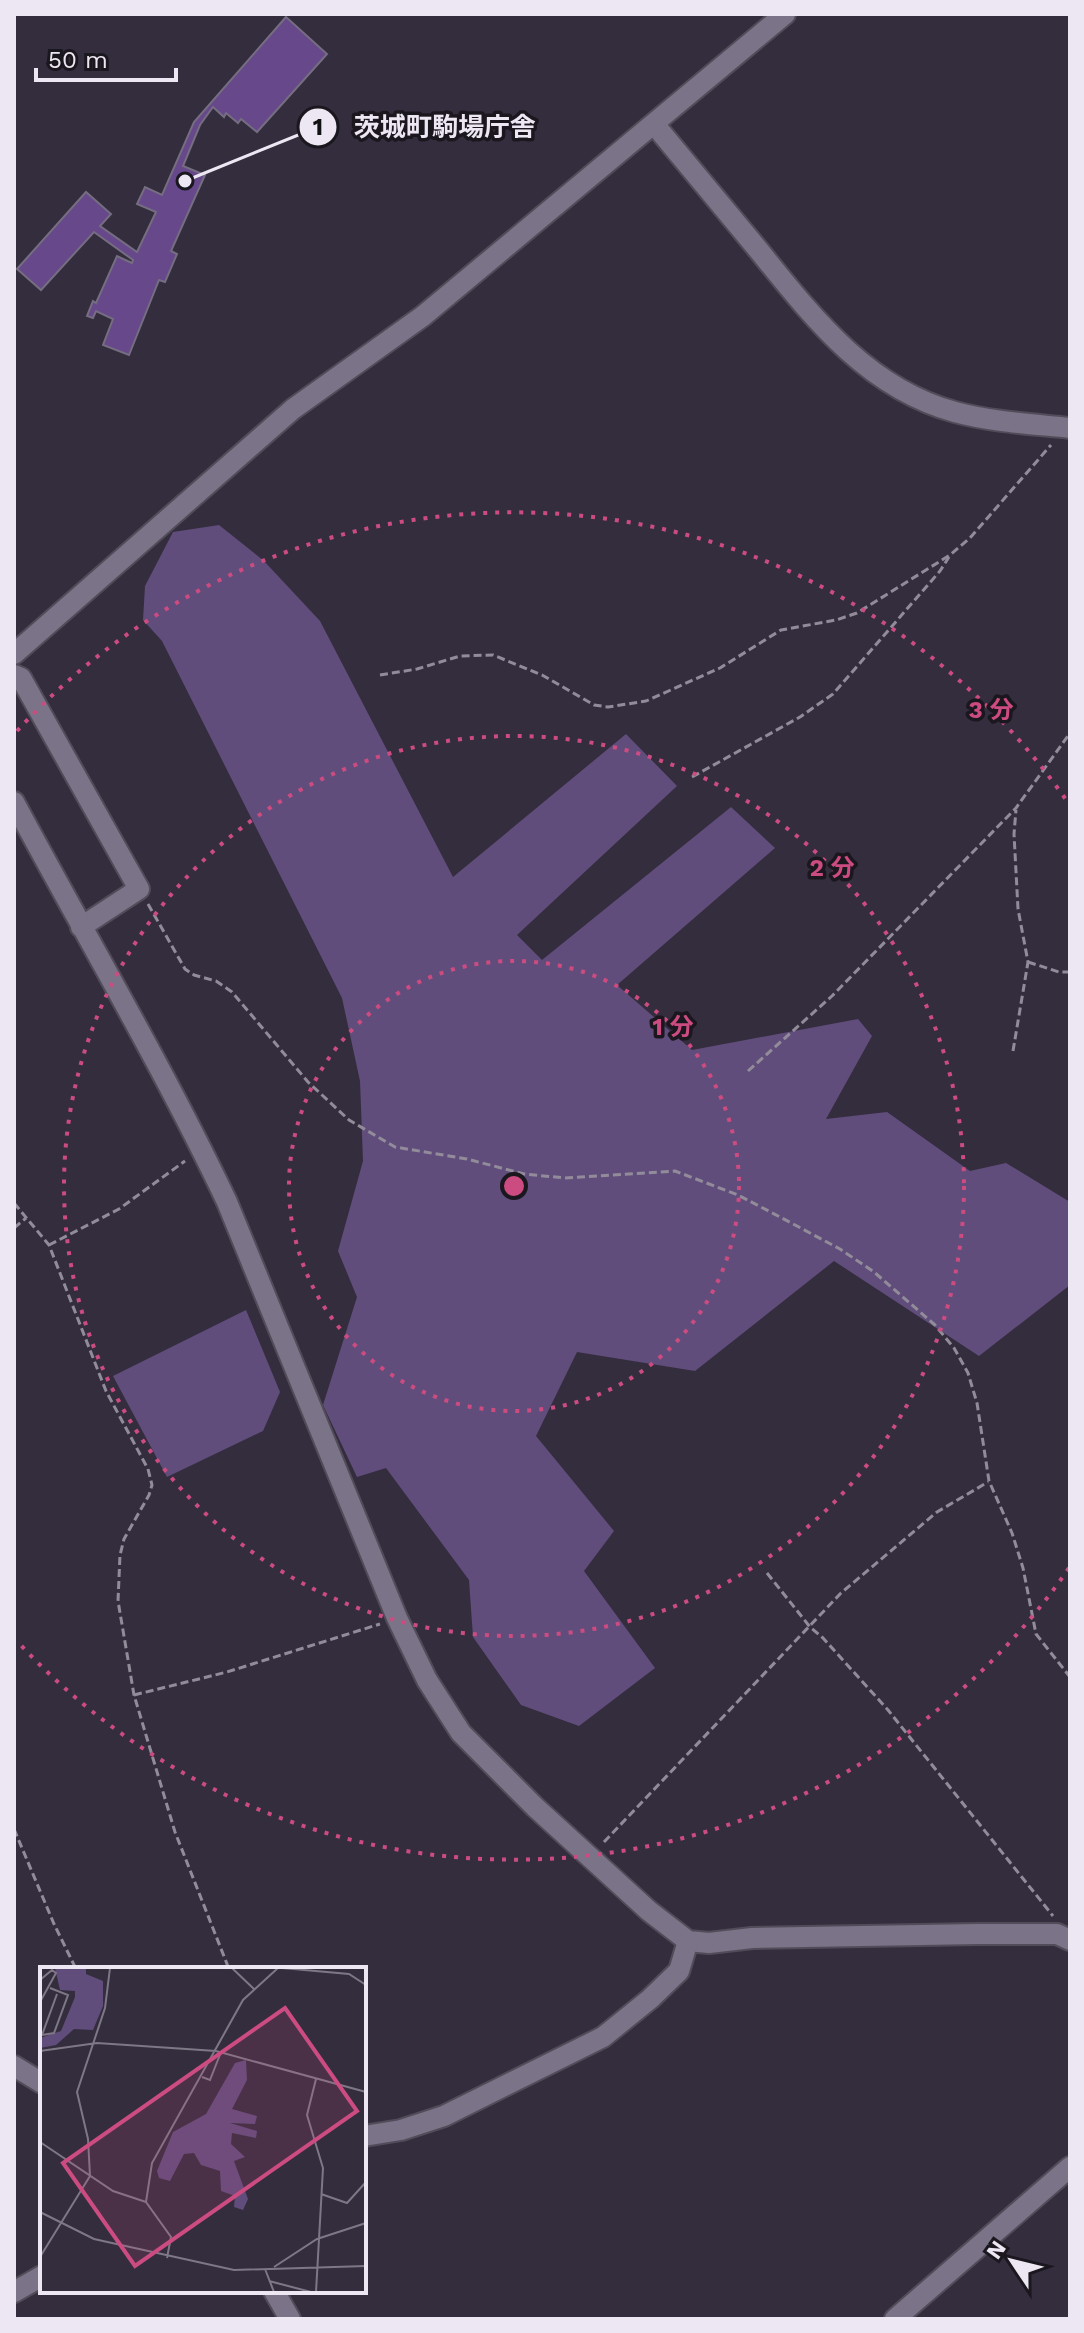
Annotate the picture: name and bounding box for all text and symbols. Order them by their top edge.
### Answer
scale bar [36,32,176,82]
text: 50 m [48,46,108,74]
callout: 茨城町駒場庁舎 [298,102,552,152]
text: 茨城町駒場庁舎 [354,112,536,142]
text: 1 [313,113,323,141]
text: 3 分 [968,696,1014,724]
text: 2 分 [809,854,855,882]
text: 1 分 [652,1013,694,1041]
centre of rings [500,1172,528,1200]
inset map [40,1967,366,2293]
north arrow [972,2221,1052,2301]
text: N [981,2236,1011,2264]

